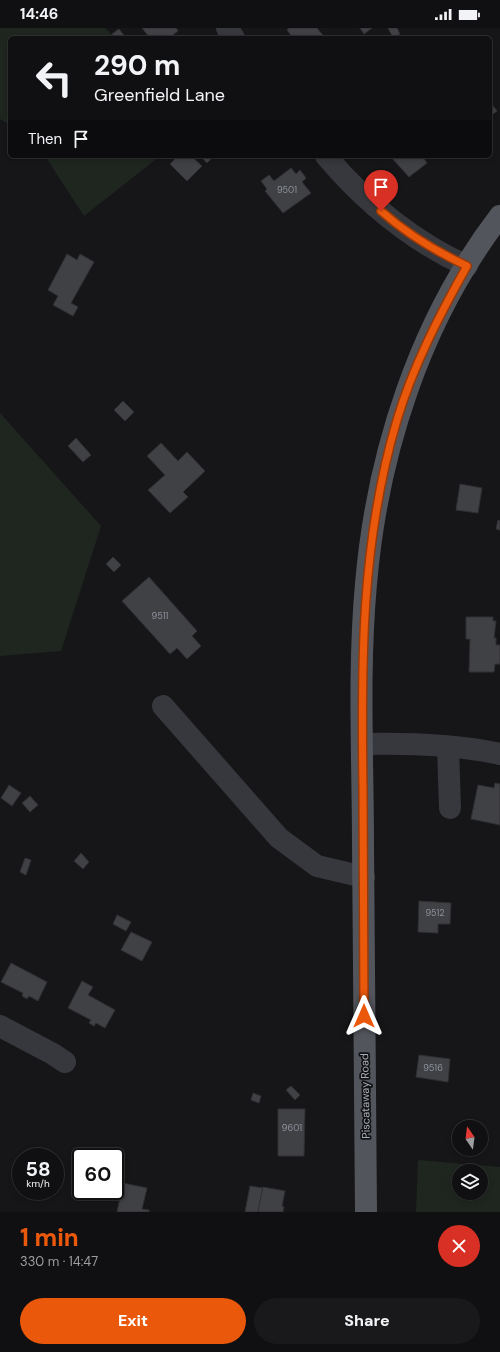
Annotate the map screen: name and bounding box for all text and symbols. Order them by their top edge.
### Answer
text: 14:46 [20,4,58,24]
text: 290 m [94,47,180,84]
icon: left [28,52,80,104]
text: Greenfield Lane [94,83,225,107]
icon: arrive [70,128,92,150]
text: Then [28,129,62,149]
pin [364,170,398,211]
icon: arrive [370,176,392,198]
house number: 9501 [277,184,297,196]
house number: 9511 [152,610,169,622]
house number: 9512 [425,907,445,919]
position arrow [343,995,385,1037]
street label: Piscataway Road [357,1053,373,1139]
house number: 9516 [423,1062,443,1074]
north arrow [452,1120,488,1156]
map controls [452,1120,488,1200]
house number: 9601 [282,1122,302,1134]
speed limit sign: 60 [72,1148,124,1200]
text: 58 [25,1156,51,1182]
button: layers [452,1164,488,1200]
text: km/h [26,1177,50,1190]
text: 1 min [20,1222,79,1253]
button: close [438,1225,480,1267]
text: 330 m · 14:47 [20,1253,98,1270]
button: Exit [20,1298,246,1344]
button: Share [254,1298,480,1344]

